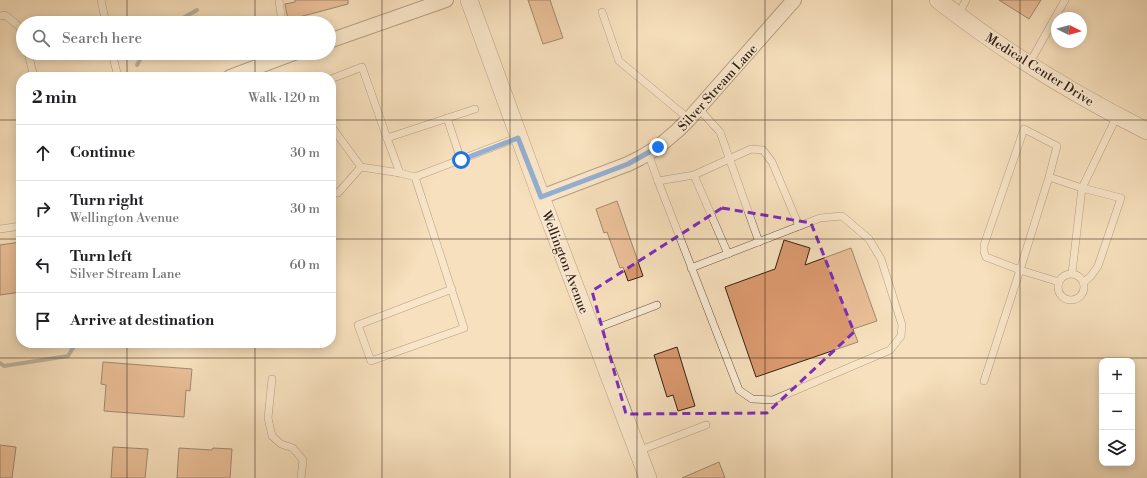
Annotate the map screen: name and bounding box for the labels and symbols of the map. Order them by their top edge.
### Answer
north arrow [1051,12,1087,48]
street label: Medical Center Drive [982,30,1097,110]
street label: Silver Stream Lane [675,41,761,134]
route end [649,138,667,156]
route start [452,151,470,169]
street label: Wellington Avenue [538,208,592,317]

